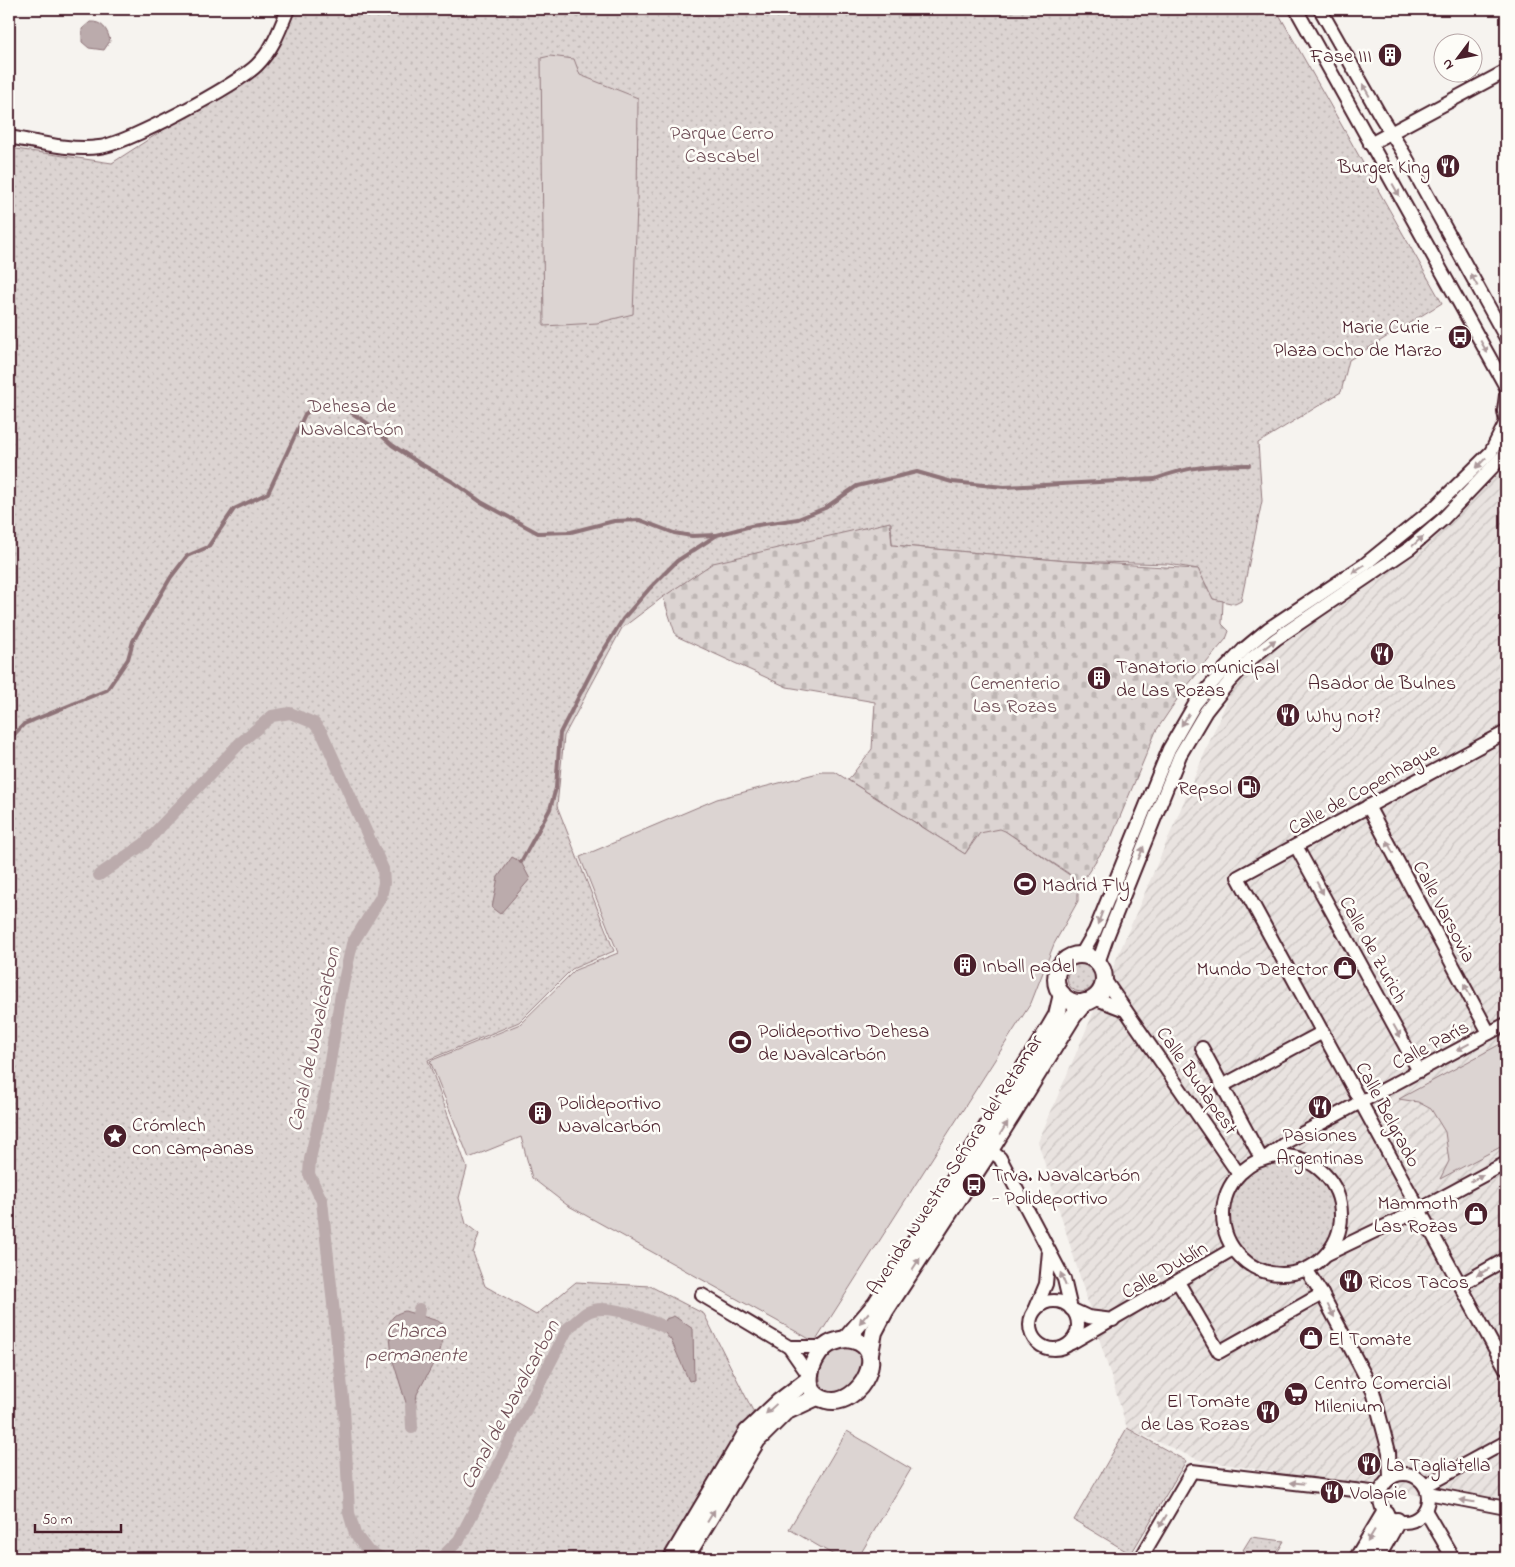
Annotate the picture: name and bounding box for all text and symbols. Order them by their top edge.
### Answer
north arrow [1432,32,1482,82]
building icon: Fase III [1377,42,1403,68]
place label: Fase III [1309,43,1372,72]
text: N [1437,55,1460,74]
one-way arrow [1361,83,1370,97]
park label: Parque Cerro Cascabel [670,120,774,172]
restaurant icon: Burger King [1435,153,1461,179]
place label: Burger King [1337,154,1430,184]
one-way arrow [1392,183,1400,197]
one-way arrow [1470,273,1478,288]
place label: Marie Curie - Plaza Ocho de Marzo [1273,314,1442,366]
bus stop icon: Marie Curie - Plaza Ocho de Marzo [1447,324,1473,350]
one-way arrow [1480,340,1488,354]
park label: Dehesa de Navalcarbón [301,393,404,445]
one-way arrow [1475,457,1487,469]
one-way arrow [1412,536,1424,547]
one-way arrow [1351,564,1365,574]
one-way arrow [1264,638,1277,649]
restaurant icon: Asador de Bulnes [1369,641,1395,667]
place label: Tanatorio municipal de Las Rozas [1116,654,1279,706]
building icon: Tanatorio municipal de Las Rozas [1086,665,1112,691]
park label: Cementerio Las Rozas [970,670,1060,722]
place label: Asador de Bulnes [1308,670,1456,699]
restaurant icon: Why not? [1275,702,1301,728]
place label: Why not? [1306,703,1380,732]
one-way arrow [1180,714,1190,727]
street label: Calle de Copenhague [1284,737,1445,845]
fuel station icon: Repsol [1236,774,1262,800]
place label: Repsol [1178,775,1232,804]
one-way arrow [1386,840,1394,854]
one-way arrow [1137,846,1145,860]
street label: Calle Varsovia [1404,856,1482,968]
sports icon: Madrid Fly [1012,871,1038,897]
place label: Madrid Fly [1042,872,1130,901]
one-way arrow [1315,882,1324,895]
street label: Calle de Zurich [1330,891,1413,1009]
one-way arrow [1096,911,1104,925]
water label: Canal de Navalcarbon [281,944,349,1134]
building icon: Inball padel [952,952,978,978]
place label: Inball padel [982,953,1075,982]
shop icon: Mundo Detector [1332,955,1358,981]
place label: Mundo Detector [1196,956,1329,985]
one-way arrow [1462,984,1471,997]
street label: Calle París [1387,1014,1475,1079]
place label: Polideportivo Dehesa de Navalcarbón [758,1018,929,1070]
street label: Calle Budapest [1148,1021,1244,1142]
one-way arrow [1393,1024,1402,1038]
sports icon: Polideportivo Dehesa de Navalcarbón [727,1029,753,1055]
street label: Avenida Nuestra Señora del Retamar [861,1029,1052,1301]
one-way arrow [1456,1043,1470,1051]
street label: Calle Belgrado [1346,1057,1427,1174]
place label: Polideportivo Navalcarbón [558,1090,661,1142]
restaurant icon: Pasiones Argentinas [1307,1094,1333,1120]
building icon: Polideportivo Navalcarbón [527,1100,553,1126]
place label: Crómlech con campanas [132,1112,254,1164]
one-way arrow [1000,1121,1009,1134]
place label: Pasiones Argentinas [1276,1122,1364,1175]
place icon: Crómlech con campanas [102,1123,128,1149]
place label: Trva. Navalcarbón - Polideportivo [992,1162,1140,1214]
bus stop icon: Trva. Navalcarbón - Polideportivo [961,1172,987,1198]
one-way arrow [1471,1174,1484,1183]
place label: Mammoth Las Rozas [1374,1190,1458,1242]
shop icon: Mammoth Las Rozas [1463,1201,1489,1227]
street label: Calle Dublín [1117,1235,1214,1308]
one-way arrow [911,1257,920,1271]
restaurant icon: Ricos Tacos [1338,1268,1364,1294]
one-way arrow [1476,1268,1490,1276]
place label: Ricos Tacos [1368,1269,1469,1298]
one-way arrow [1059,1271,1067,1286]
one-way arrow [1327,1304,1335,1318]
one-way arrow [858,1312,869,1325]
water label: Canal de Navalcarbon [453,1314,568,1495]
water label: Charca permanente [365,1317,468,1371]
shop icon: El Tomate [1298,1325,1324,1351]
place label: El Tomate [1328,1326,1412,1355]
place label: Centro Comercial Milenium [1314,1370,1451,1422]
supermarket icon: Centro Comercial Milenium [1283,1381,1309,1407]
place label: El Tomate de Las Rozas [1141,1388,1250,1440]
restaurant icon: El Tomate de Las Rozas [1255,1399,1281,1425]
one-way arrow [766,1403,778,1415]
restaurant icon: La Tagliatella [1356,1451,1382,1477]
place label: La Tagliatella [1386,1452,1491,1482]
one-way arrow [1288,1479,1304,1487]
restaurant icon: Volapie [1319,1479,1345,1505]
place label: Volapie [1349,1480,1407,1509]
one-way arrow [1459,1497,1475,1505]
scale bar [35,1502,121,1534]
text: 50 m [42,1509,73,1531]
one-way arrow [706,1510,715,1523]
one-way arrow [1159,1513,1167,1528]
one-way arrow [1367,1529,1376,1542]

